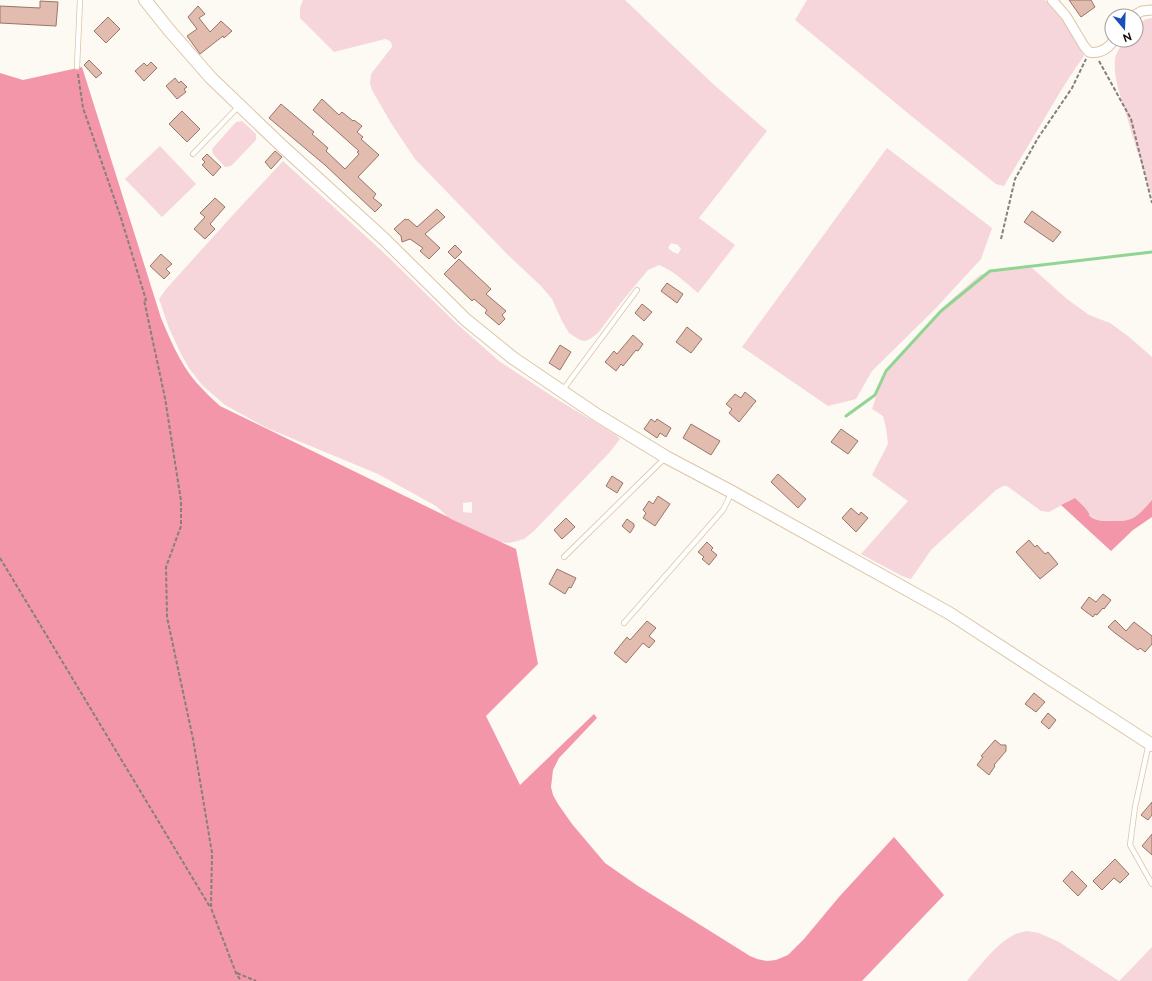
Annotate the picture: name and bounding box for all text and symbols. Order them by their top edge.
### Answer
north arrow [1104,8,1144,48]
text: N [1121,29,1133,44]

